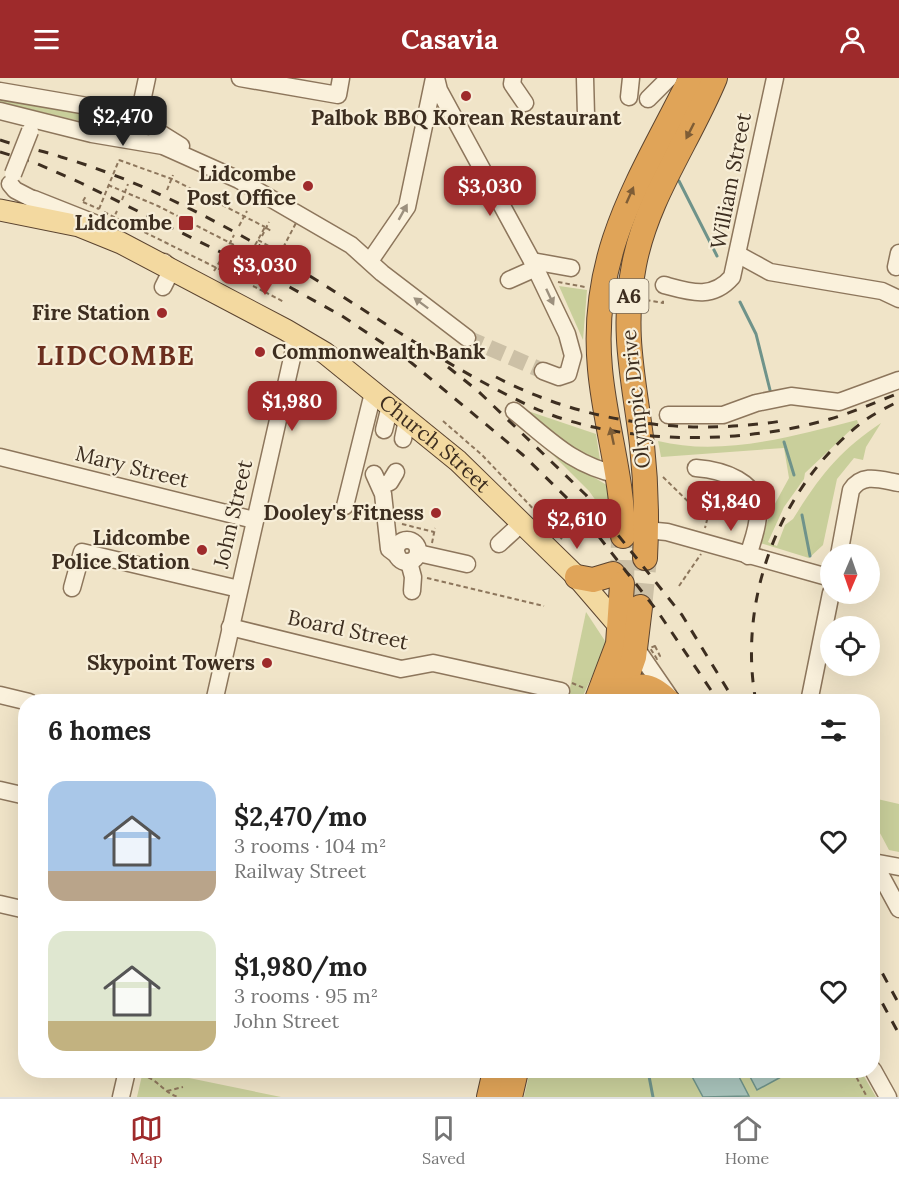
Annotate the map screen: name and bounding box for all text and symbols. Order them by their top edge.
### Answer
text: Casavia [401,22,498,56]
icon: menu [30,23,63,56]
icon: person [836,23,869,56]
marker: Palbok BBQ Korean Restaurant [459,89,473,103]
pin: $2,470 [74,96,172,147]
text: $2,470 [93,103,153,128]
place label: Palbok BBQ Korean Restaurant [311,104,622,131]
street label: William Street [704,110,757,251]
one-way arrow [685,122,695,139]
place label: Lidcombe Post Office [187,160,296,211]
pin: $3,030 [441,166,539,217]
text: $3,030 [458,173,522,198]
marker: Lidcombe Post Office [301,179,315,193]
one-way arrow [626,186,635,204]
one-way arrow [398,203,408,220]
place label: Lidcombe [75,209,172,236]
marker: Lidcombe [177,214,195,232]
pin: $3,030 [216,245,314,296]
text: $3,030 [233,252,297,277]
road number: A6 [610,279,648,313]
one-way arrow [546,288,556,306]
one-way arrow [413,297,429,309]
place label: Fire Station [32,299,150,326]
marker: Fire Station [155,306,169,320]
street label: Olympic Drive [615,328,656,470]
district label: LIDCOMBE [37,338,195,372]
place label: Commonwealth Bank [272,338,486,365]
marker: Commonwealth Bank [253,345,267,359]
pin: $1,980 [243,381,341,432]
text: $1,980 [262,388,322,413]
street label: Church Street [374,388,497,499]
one-way arrow [607,426,616,445]
street label: Mary Street [73,439,192,494]
street label: John Street [207,456,258,572]
pin: $1,840 [682,481,780,532]
text: $1,840 [701,488,761,513]
place label: Dooley's Fitness [263,499,424,526]
pin: $2,610 [528,499,626,550]
marker: Dooley's Fitness [429,506,443,520]
text: $2,610 [547,506,607,531]
place label: Lidcombe Police Station [51,524,190,575]
marker: Lidcombe Police Station [195,543,209,557]
north arrow [820,544,880,604]
map controls [820,544,880,676]
street label: Board Street [285,604,412,656]
button: locate [820,616,880,676]
place label: Skypoint Towers [87,649,255,676]
marker: Skypoint Towers [260,656,274,670]
text: 6 homes [48,714,151,747]
icon: filters [817,714,850,747]
text: $2,470/mo [234,800,367,833]
icon: home [96,805,168,877]
icon: heart [817,825,850,858]
text: 3 rooms · 104 m² [234,833,386,858]
text: Railway Street [234,858,366,883]
text: $1,980/mo [234,950,367,983]
icon: home [96,955,168,1027]
icon: heart [817,975,850,1008]
text: 3 rooms · 95 m² [234,983,378,1008]
text: John Street [234,1008,339,1033]
tab: Map [130,1112,163,1168]
tab: Saved [422,1112,465,1168]
tab: Home [725,1112,769,1168]

